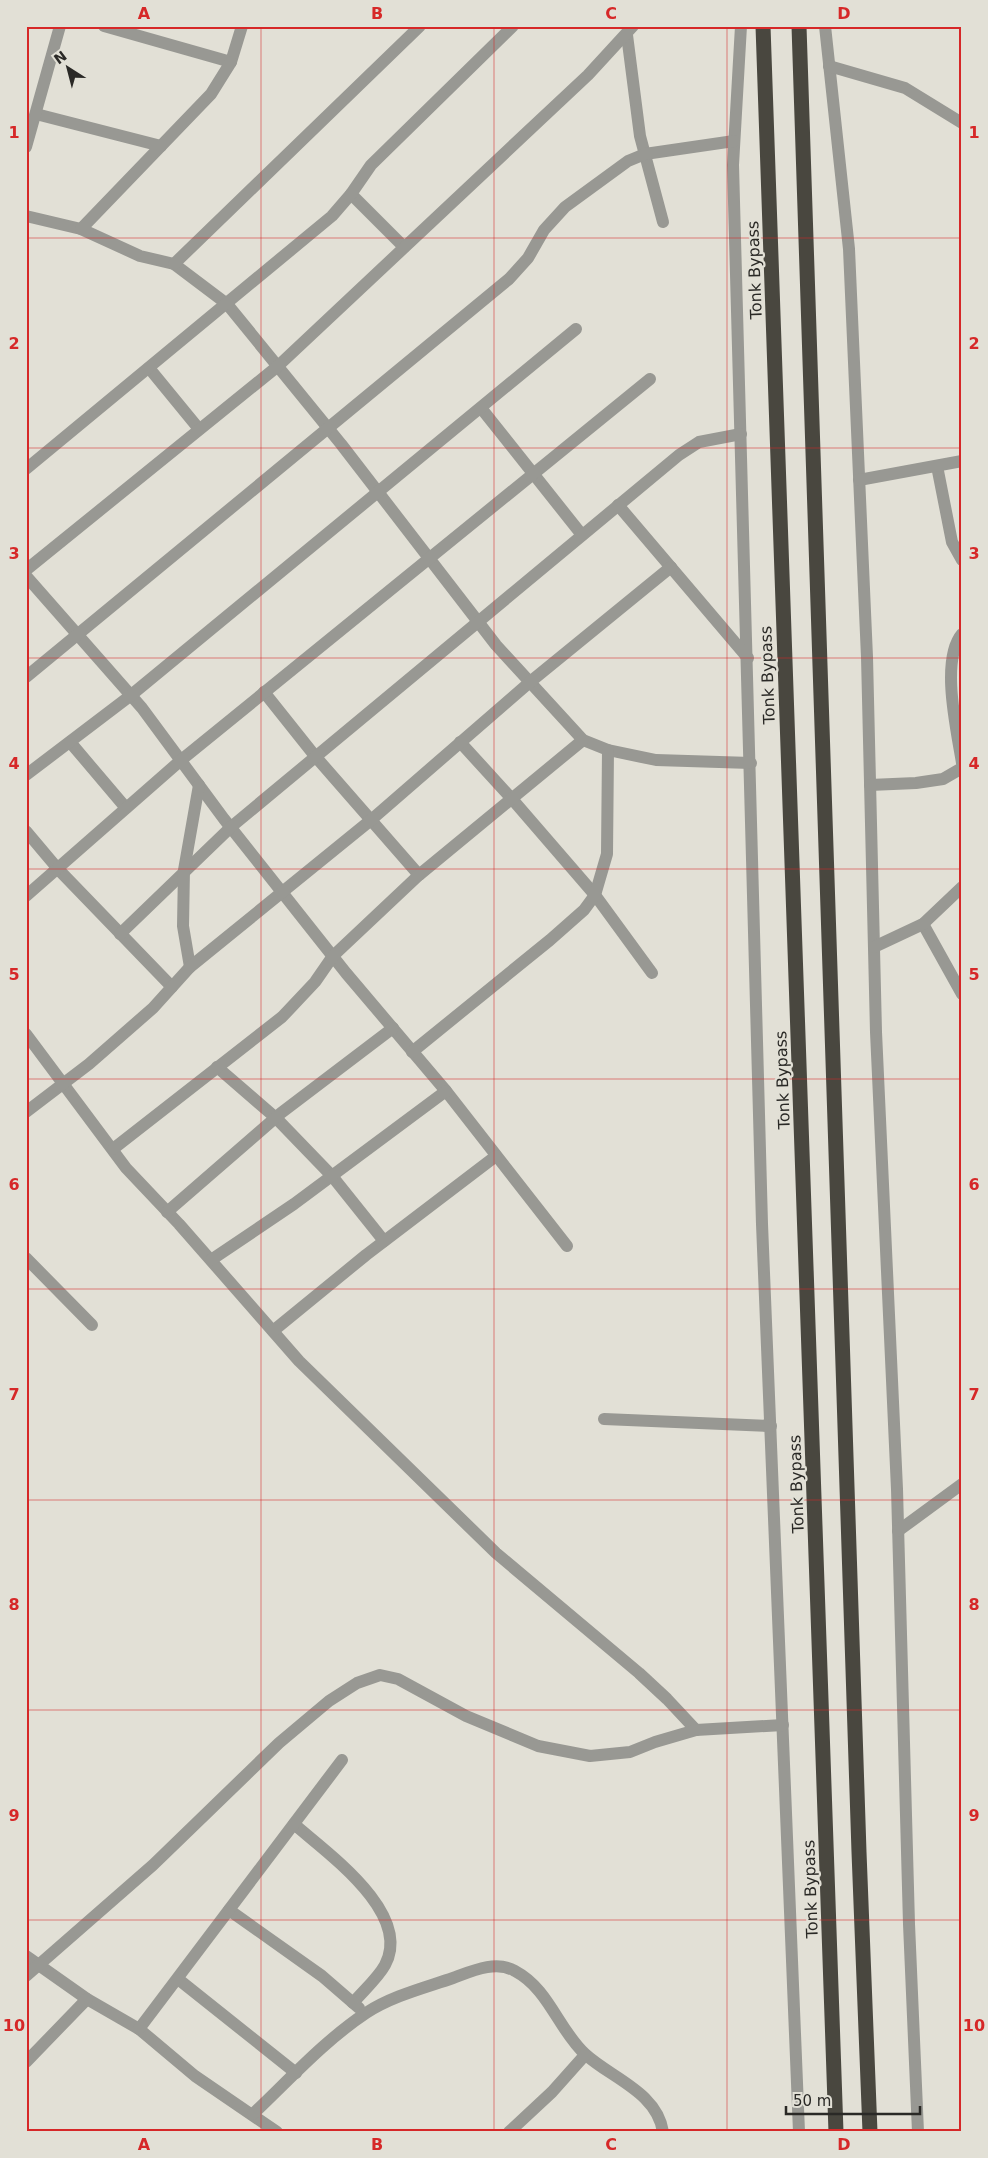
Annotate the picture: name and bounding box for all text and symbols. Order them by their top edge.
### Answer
text: A [138,4,151,23]
text: B [371,4,383,23]
text: C [605,4,617,23]
text: D [837,4,851,23]
north arrow [42,42,92,92]
text: N [51,48,70,67]
text: 1 [8,123,20,142]
text: 1 [968,123,980,142]
street label: Tonk Bypass [743,220,766,320]
text: 2 [8,334,20,353]
text: 2 [968,334,980,353]
text: 3 [8,544,20,563]
text: 3 [968,544,980,563]
street label: Tonk Bypass [756,625,779,725]
text: 4 [8,754,20,773]
text: 4 [968,754,980,773]
text: 5 [8,965,20,984]
text: 5 [968,965,980,984]
street label: Tonk Bypass [771,1030,794,1130]
text: 6 [8,1175,20,1194]
text: 6 [968,1175,980,1194]
text: 7 [8,1385,20,1404]
text: 7 [968,1385,980,1404]
street label: Tonk Bypass [785,1434,808,1534]
text: 8 [8,1595,20,1614]
text: 8 [968,1595,980,1614]
text: 9 [8,1806,20,1825]
text: 9 [968,1806,980,1825]
street label: Tonk Bypass [799,1839,822,1939]
text: 10 [3,2016,25,2035]
text: 10 [963,2016,985,2035]
scale bar [786,2083,919,2115]
text: 50 m [793,2092,831,2110]
text: A [138,2135,151,2154]
text: B [371,2135,383,2154]
text: C [605,2135,617,2154]
text: D [837,2135,851,2154]

